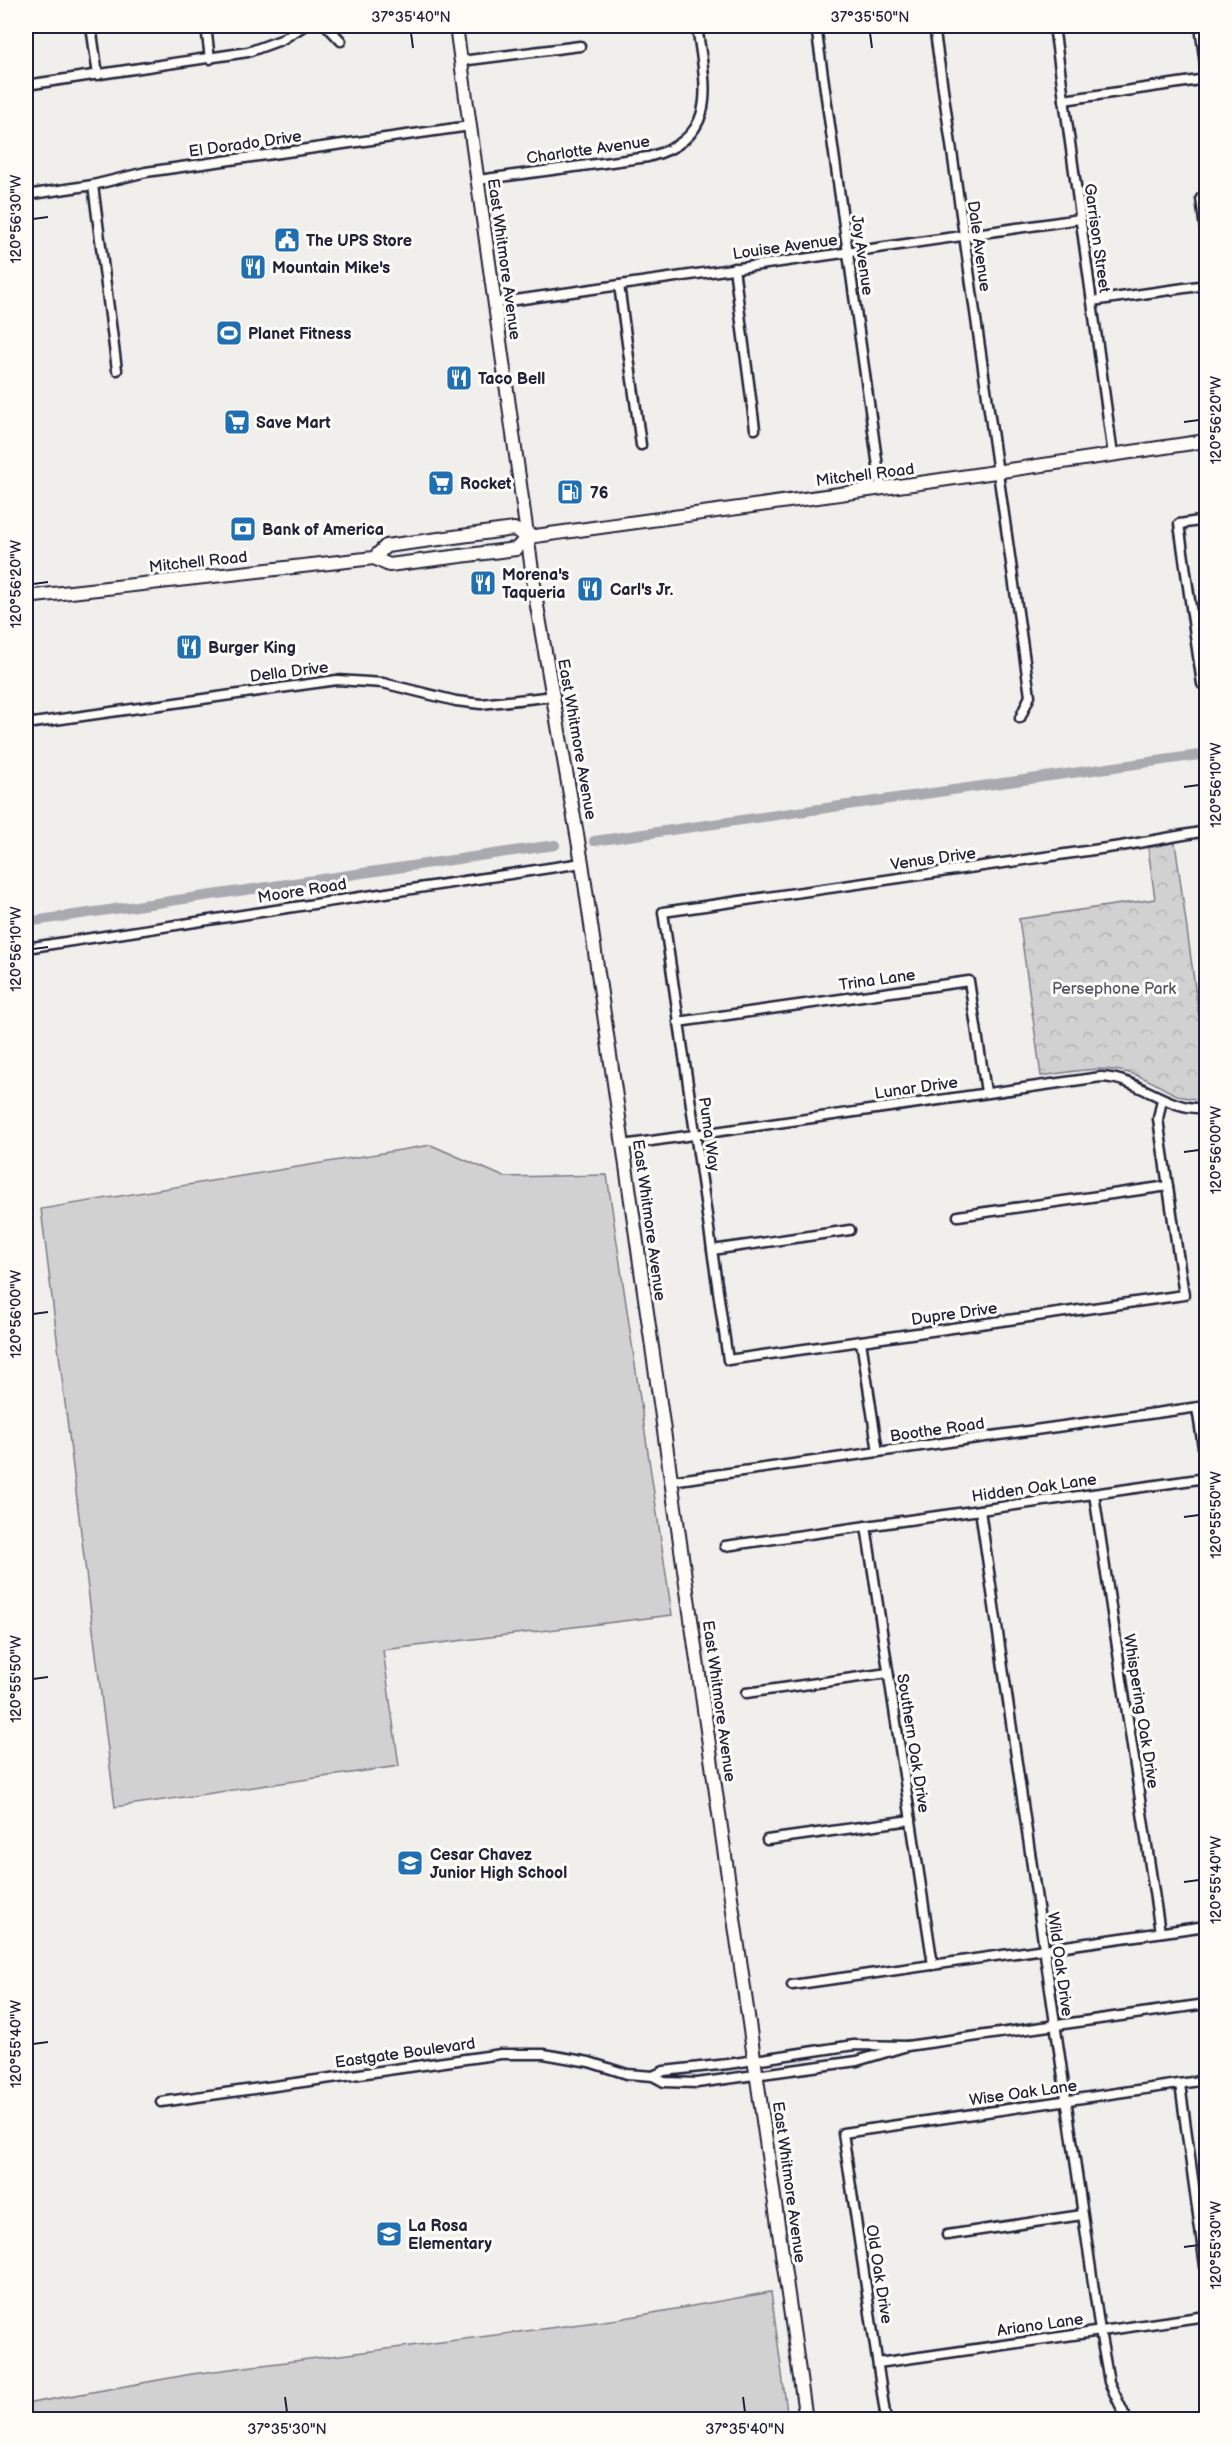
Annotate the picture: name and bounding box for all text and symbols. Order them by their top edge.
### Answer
text: 37°35'40"N [371,8,451,27]
text: 37°35'50"N [831,8,909,27]
street label: El Dorado Drive [188,127,303,162]
street label: Charlotte Avenue [525,132,652,169]
text: 120°56'30"W [7,174,26,263]
street label: East Whitmore Avenue [483,177,524,342]
street label: Garrison Street [1079,182,1114,294]
street label: Dale Avenue [963,200,994,293]
street label: Joy Avenue [846,214,877,297]
public building icon: The UPS Store [272,225,302,255]
street label: Louise Avenue [732,231,839,264]
place label: The UPS Store [306,232,412,251]
restaurant icon: Mountain Mike's [238,252,268,282]
place label: Mountain Mike's [272,259,390,278]
sports icon: Planet Fitness [214,318,244,348]
place label: Planet Fitness [248,325,351,344]
restaurant icon: Taco Bell [444,363,474,393]
place label: Taco Bell [478,370,545,389]
text: 120°56'20"W [1207,375,1226,464]
supermarket icon: Save Mart [222,407,252,437]
place label: Save Mart [256,414,331,433]
street label: Mitchell Road [815,460,915,491]
supermarket icon: Rocket [426,468,456,498]
place label: Rocket [460,475,512,494]
fuel station icon: 76 [555,477,585,507]
place label: 76 [590,484,609,503]
bank icon: Bank of America [228,514,258,544]
place label: Bank of America [262,521,384,540]
text: 120°56'20"W [7,539,26,628]
street label: Mitchell Road [148,548,248,577]
place label: Morena's Taqueria [502,566,569,603]
restaurant icon: Morena's Taqueria [468,568,498,598]
restaurant icon: Carl's Jr. [575,574,605,604]
place label: Carl's Jr. [610,581,674,600]
restaurant icon: Burger King [174,632,204,662]
place label: Burger King [208,639,296,658]
street label: East Whitmore Avenue [553,657,600,822]
street label: Della Drive [249,658,330,687]
text: 120°56'10"W [1207,742,1226,828]
street label: Venus Drive [889,844,978,875]
street label: Moore Road [256,875,348,908]
text: 120°56'10"W [7,906,26,992]
street label: Trina Lane [838,966,917,995]
park label: Persephone Park [1052,980,1176,999]
street label: Lunar Drive [873,1073,960,1104]
street label: Puma Way [694,1096,723,1173]
text: 120°56'00"W [1207,1105,1226,1194]
street label: East Whitmore Avenue [628,1138,669,1303]
text: 120°56'00"W [7,1269,26,1358]
street label: Dupre Drive [910,1299,999,1330]
street label: Boothe Road [889,1414,986,1447]
street label: Hidden Oak Lane [970,1470,1098,1507]
text: 120°55'50"W [1207,1471,1226,1559]
street label: East Whitmore Avenue [698,1619,739,1784]
street label: Whispering Oak Drive [1119,1633,1162,1790]
text: 120°55'50"W [7,1635,26,1723]
street label: Southern Oak Drive [892,1672,933,1815]
text: 120°55'40"W [1207,1836,1226,1924]
place label: Cesar Chavez Junior High School [430,1846,567,1883]
school or university icon: Cesar Chavez Junior High School [395,1848,425,1878]
street label: Wild Oak Drive [1043,1911,1076,2018]
text: 120°55'40"W [7,2000,26,2088]
street label: Eastgate Boulevard [334,2034,477,2073]
street label: Wise Oak Lane [968,2076,1079,2110]
street label: East Whitmore Avenue [768,2100,809,2265]
text: 120°55'30"W [1207,2201,1226,2289]
place label: La Rosa Elementary [408,2217,492,2254]
school or university icon: La Rosa Elementary [374,2219,404,2249]
street label: Old Oak Drive [861,2223,896,2326]
street label: Ariano Lane [996,2310,1085,2341]
text: 37°35'30"N [247,2420,327,2439]
text: 37°35'40"N [705,2420,785,2439]

